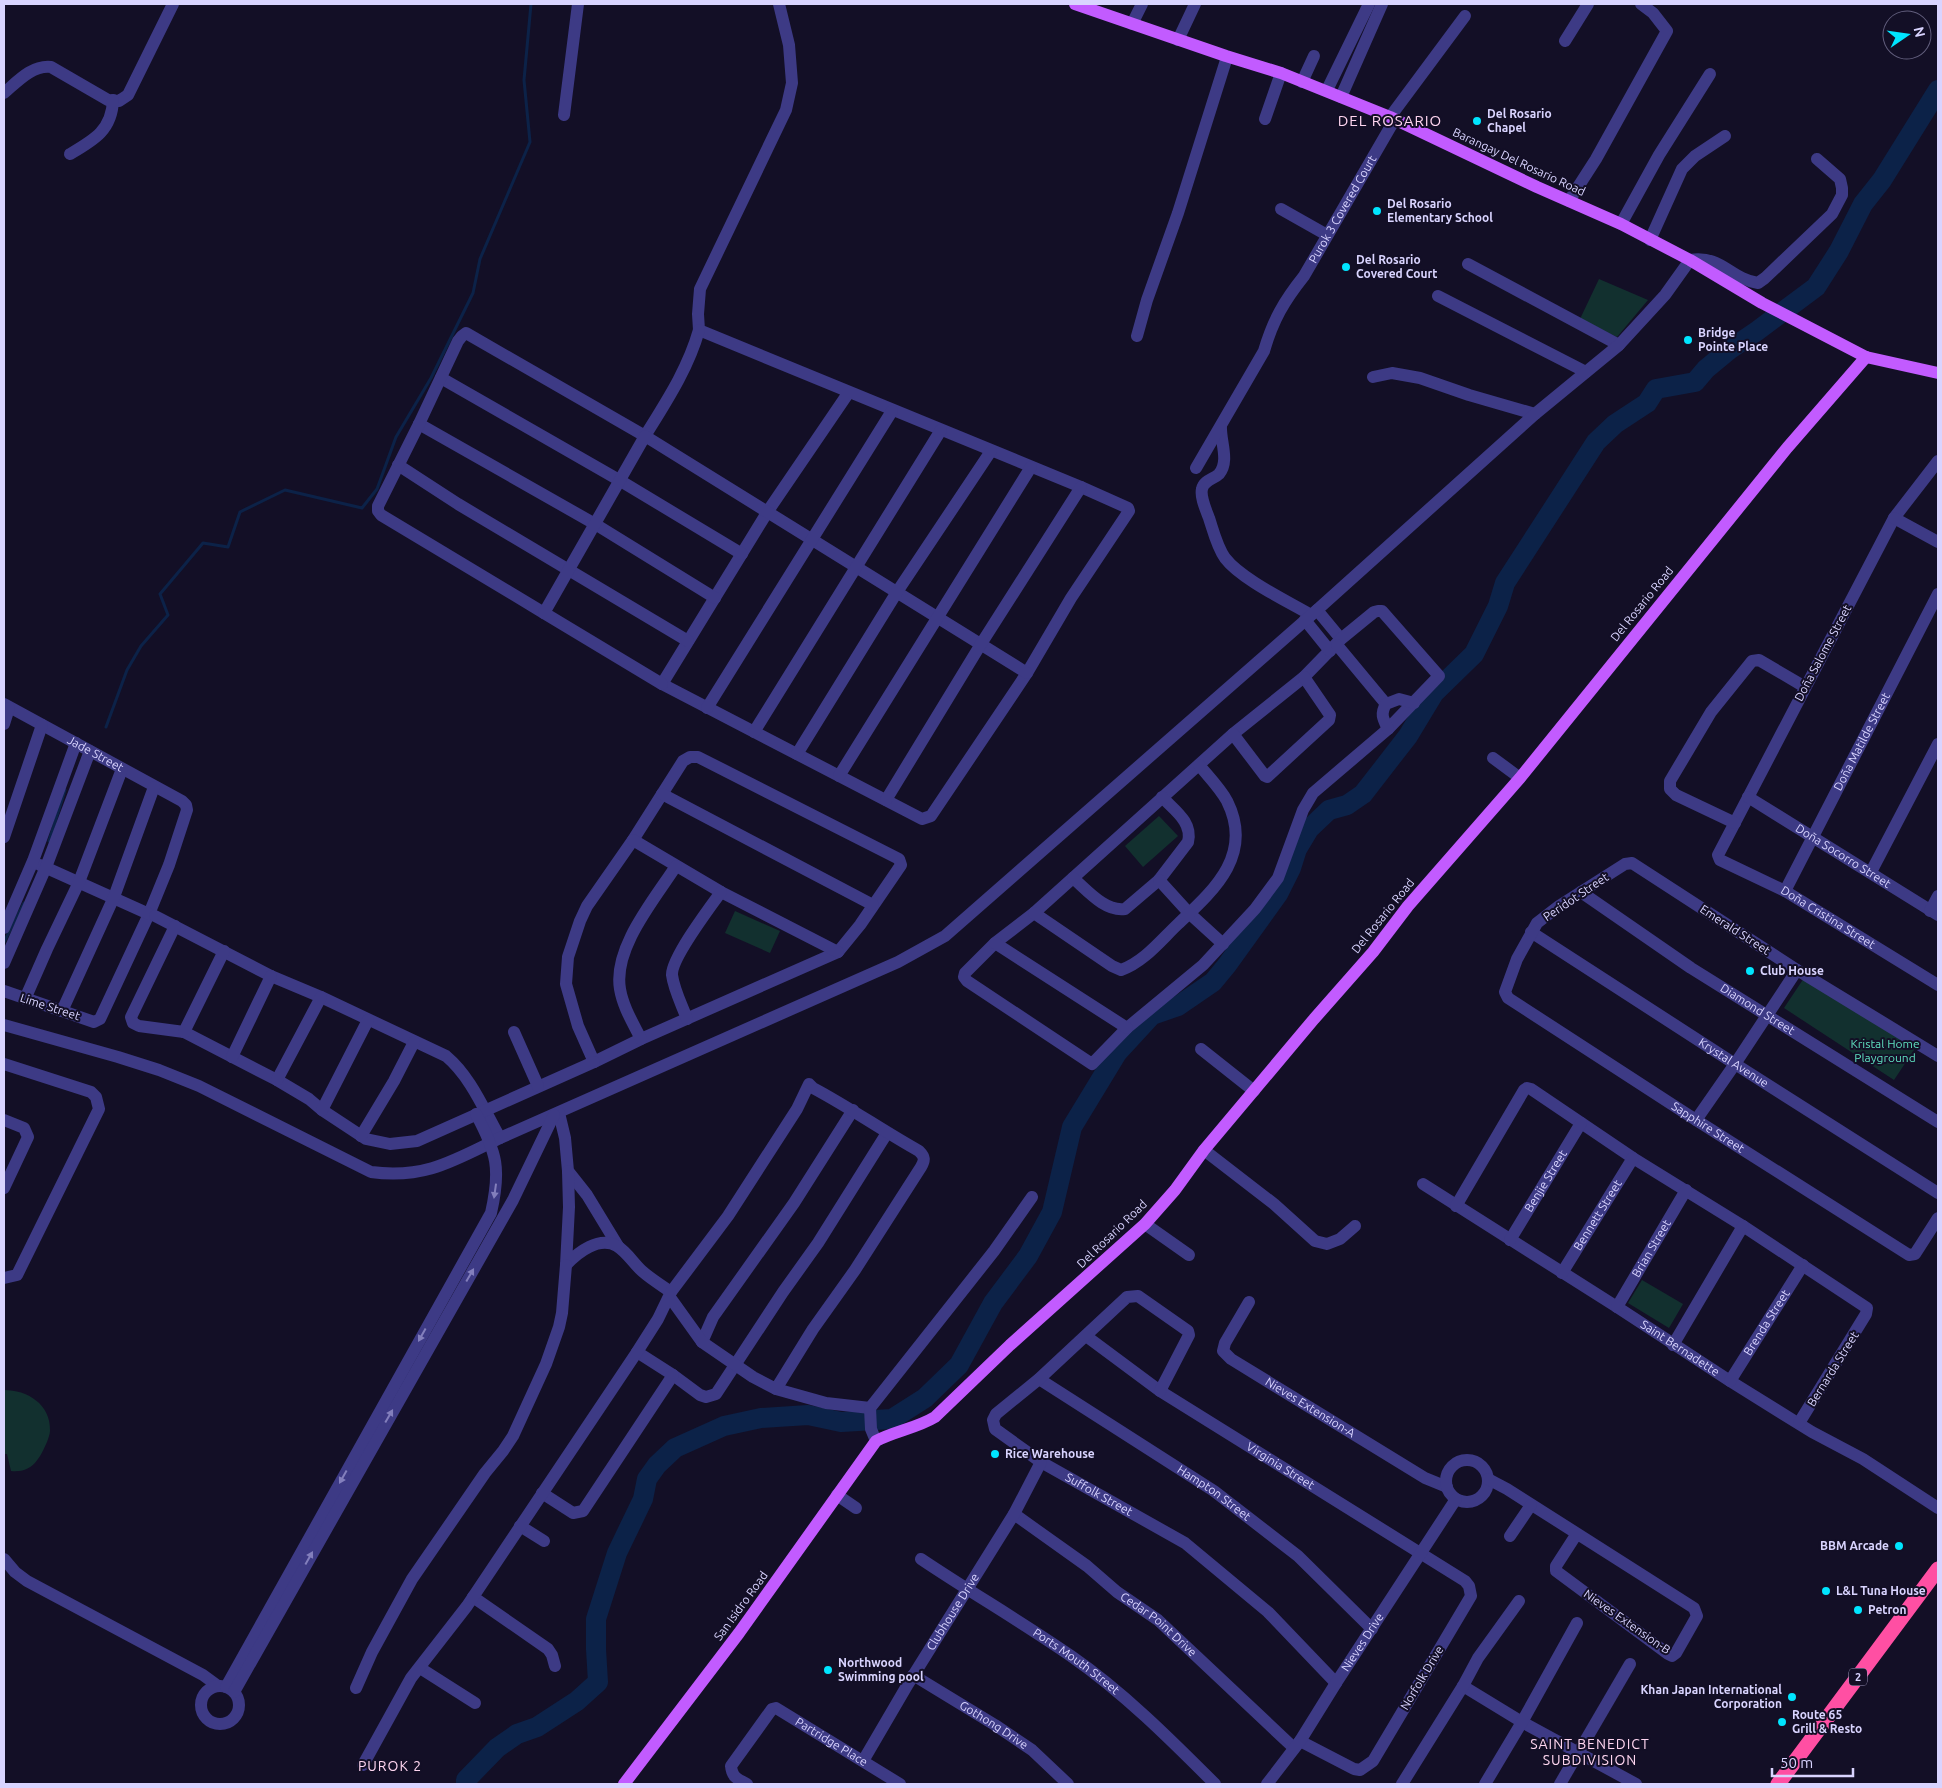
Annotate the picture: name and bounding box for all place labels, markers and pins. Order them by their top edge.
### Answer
place label: Del Rosario Chapel [1487,107,1552,134]
marker: Del Rosario Chapel [1471,115,1483,127]
place label: Del Rosario Elementary School [1387,197,1493,224]
marker: Del Rosario Elementary School [1371,205,1383,217]
place label: Del Rosario Covered Court [1356,253,1438,280]
marker: Del Rosario Covered Court [1340,261,1352,273]
place label: Bridge Pointe Place [1698,326,1768,353]
marker: Bridge Pointe Place [1682,334,1694,346]
place label: Club House [1760,964,1824,977]
marker: Club House [1744,965,1756,977]
place label: Rice Warehouse [1005,1447,1095,1460]
marker: Rice Warehouse [989,1448,1001,1460]
place label: BBM Arcade [1820,1539,1889,1552]
marker: BBM Arcade [1893,1540,1905,1552]
place label: L&L Tuna House [1836,1584,1926,1597]
marker: L&L Tuna House [1820,1585,1832,1597]
place label: Petron [1868,1603,1907,1616]
marker: Petron [1852,1604,1864,1616]
place label: Northwood Swimming pool [838,1656,924,1683]
marker: Northwood Swimming pool [822,1664,834,1676]
place label: Khan Japan International Corporation [1640,1683,1782,1710]
marker: Khan Japan International Corporation [1786,1691,1798,1703]
place label: Route 65 Grill & Resto [1792,1708,1862,1735]
marker: Route 65 Grill & Resto [1776,1716,1788,1728]

